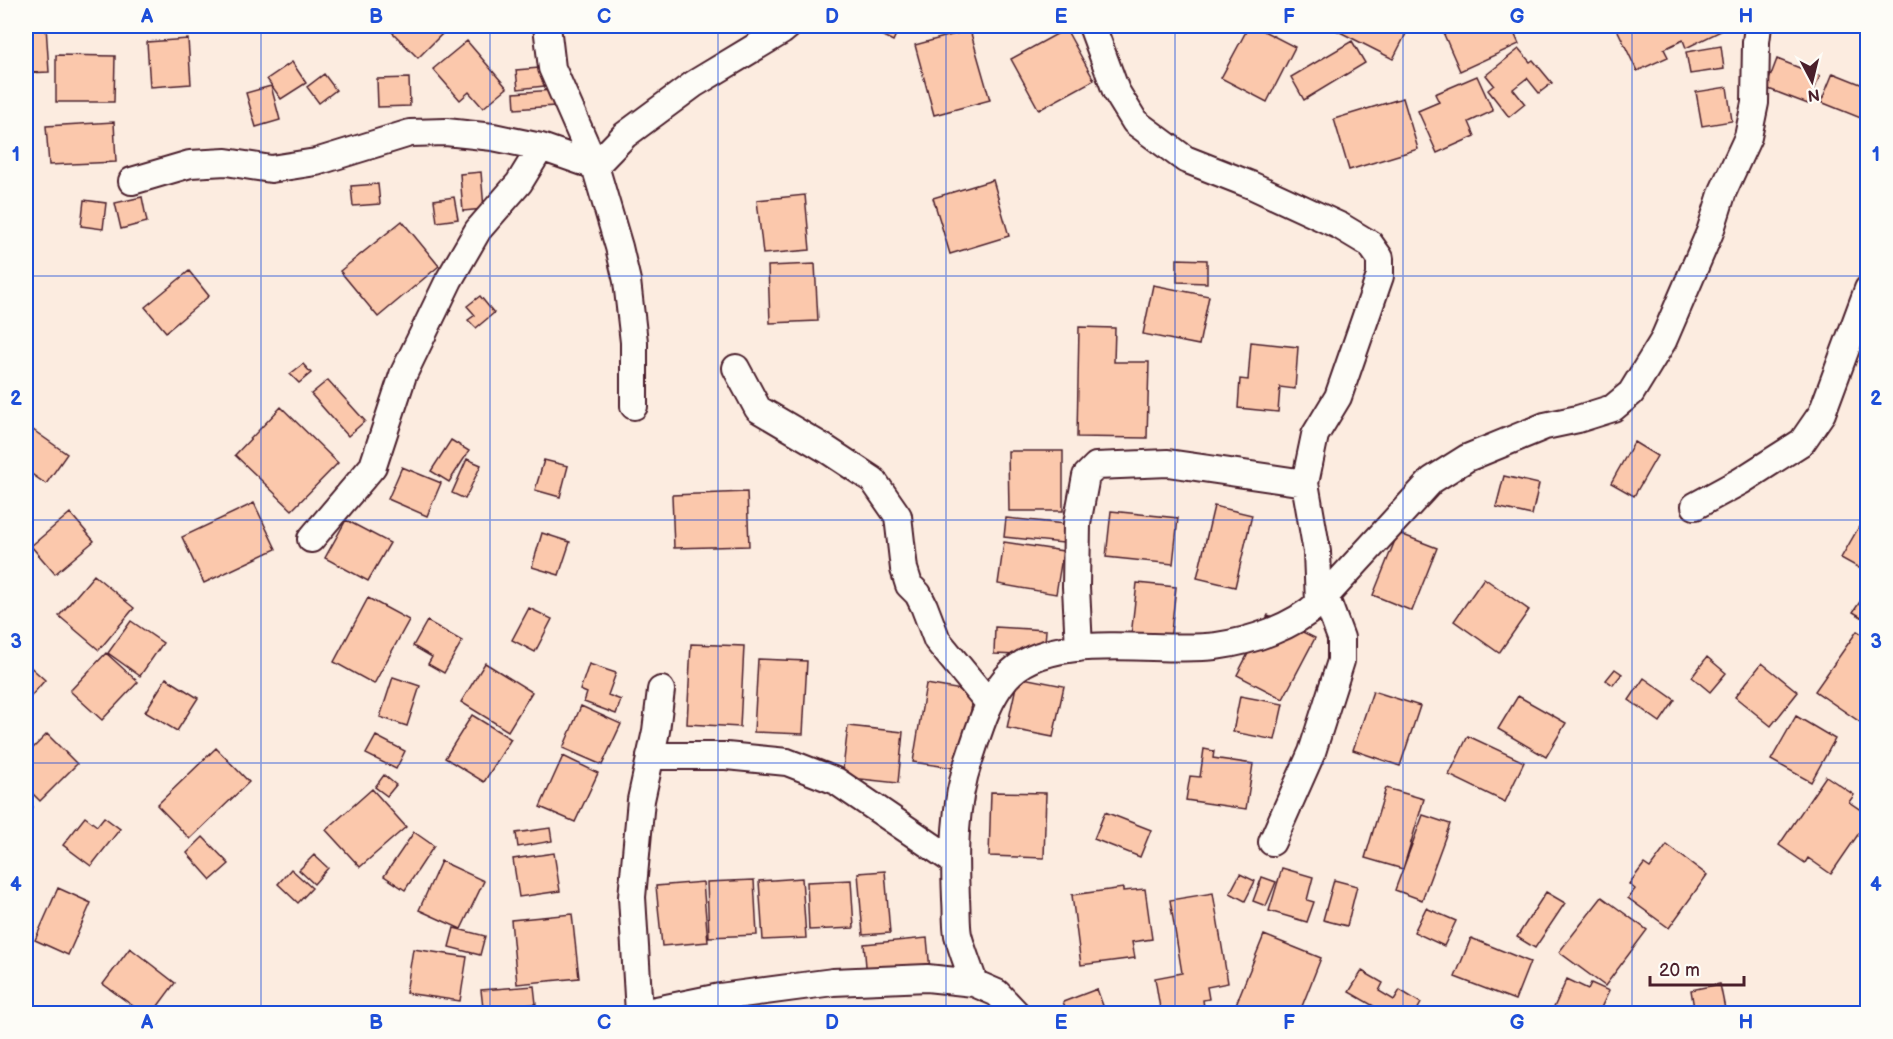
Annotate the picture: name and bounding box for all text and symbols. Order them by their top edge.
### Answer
text: A [140,5,154,29]
text: B [369,5,383,29]
text: C [597,5,611,29]
text: D [825,5,839,29]
text: E [1055,5,1068,29]
text: F [1283,5,1295,29]
text: G [1510,5,1525,29]
text: H [1739,5,1753,29]
north arrow [1782,51,1842,111]
text: N [1807,84,1821,105]
text: 1 [12,143,20,167]
text: 1 [1872,143,1880,167]
text: 2 [10,387,22,411]
text: 2 [1870,387,1882,411]
text: 3 [10,630,22,654]
text: 3 [1870,630,1882,654]
text: 4 [10,873,22,897]
text: 4 [1870,873,1882,897]
scale bar [1650,949,1744,987]
text: 20 m [1659,960,1700,981]
text: A [140,1011,154,1035]
text: B [369,1011,383,1035]
text: C [597,1011,611,1035]
text: D [825,1011,839,1035]
text: E [1055,1011,1068,1035]
text: F [1283,1011,1295,1035]
text: G [1510,1011,1525,1035]
text: H [1739,1011,1753,1035]

